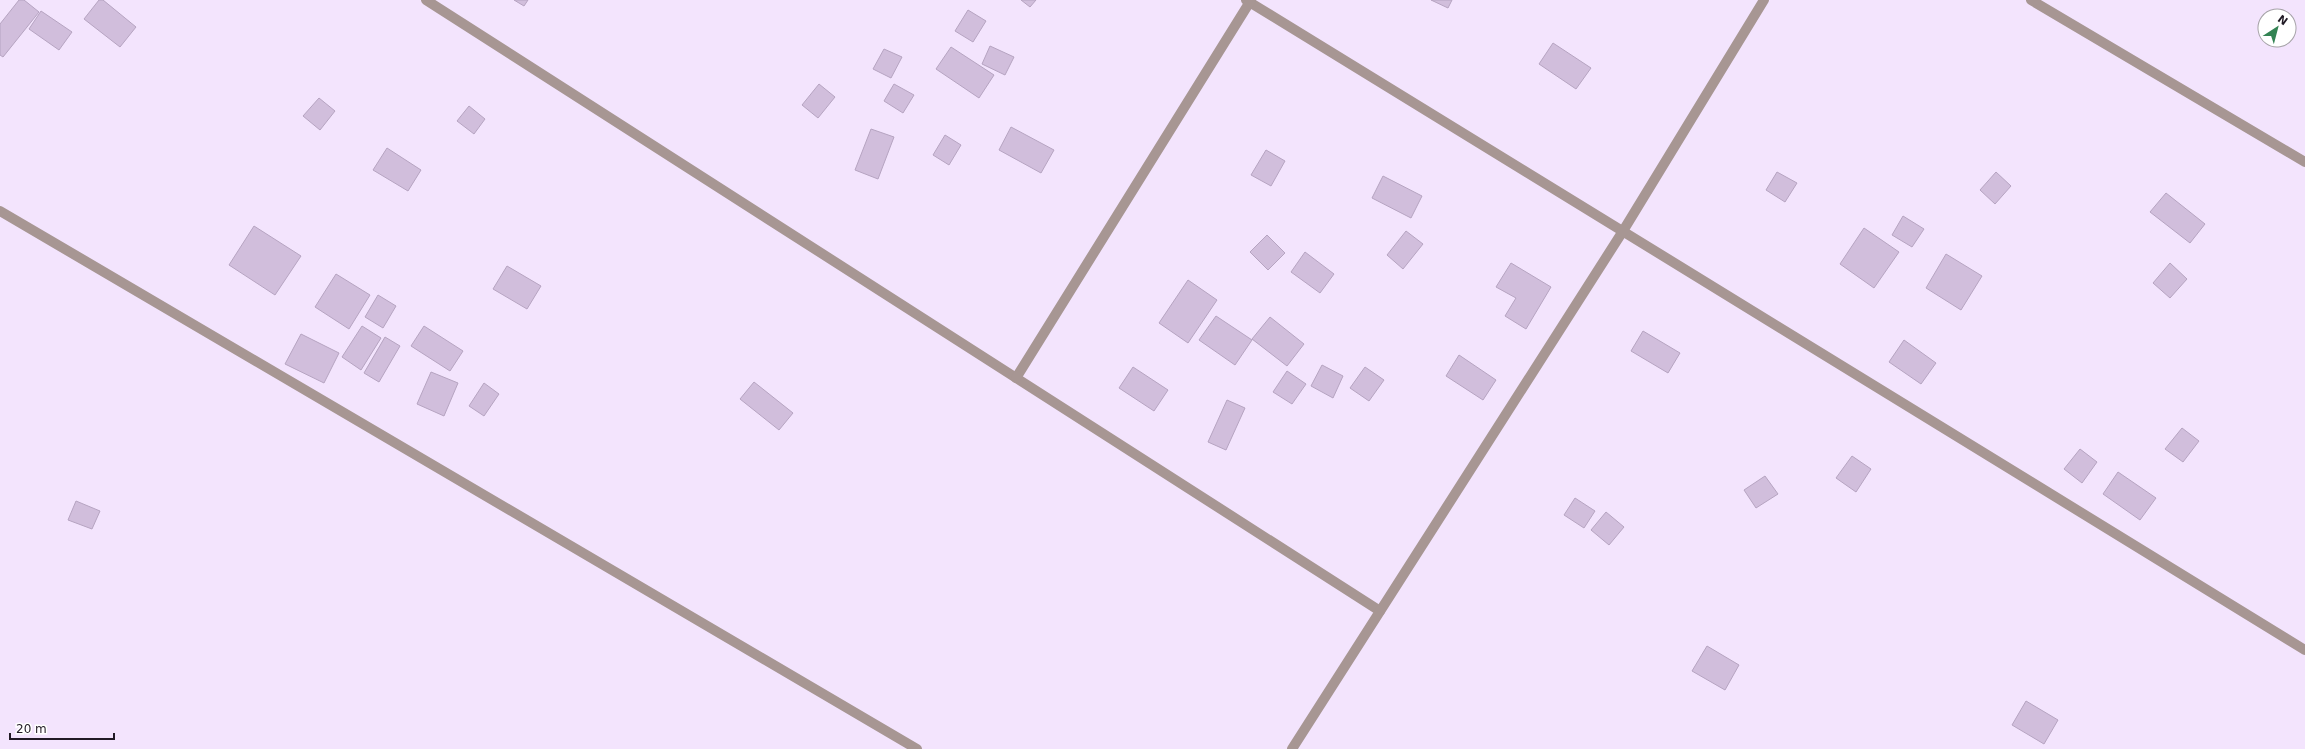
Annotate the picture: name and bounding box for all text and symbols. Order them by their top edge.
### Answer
north arrow [2257,8,2297,48]
text: N [2275,12,2290,28]
scale bar [10,715,114,741]
text: 20 m [16,722,47,736]

